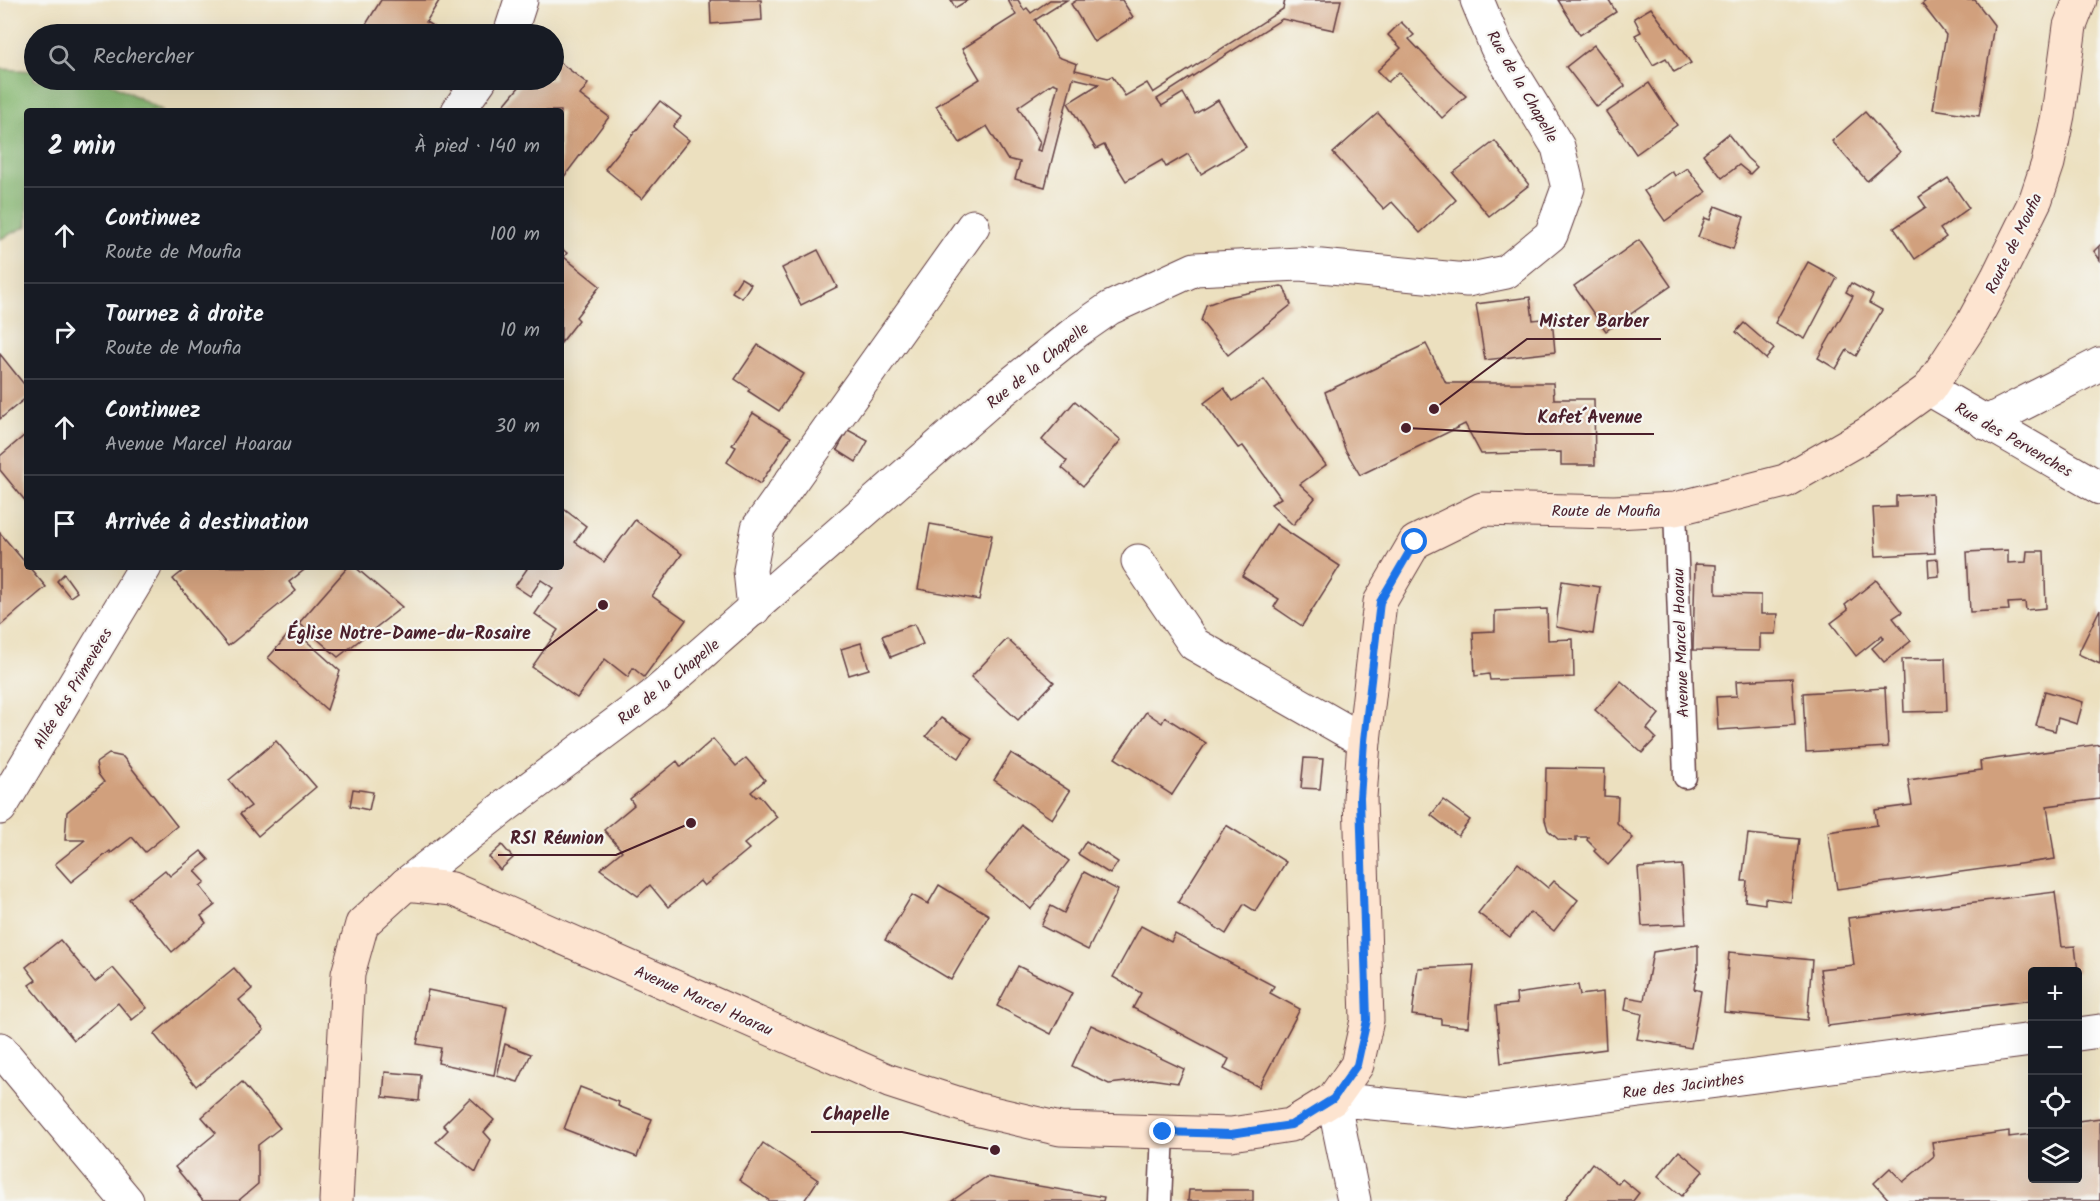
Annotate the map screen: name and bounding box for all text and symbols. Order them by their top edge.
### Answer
search box [24,24,564,90]
street label: Rue de la Chapelle [1479,26,1564,147]
text: Rechercher [93,40,193,75]
icon: search [45,41,78,74]
text: 2 min [48,126,116,168]
text: À pied · 140 m [415,131,540,163]
street label: Route de Moufia [1979,189,2050,298]
text: Continuez [105,202,201,237]
icon: ahead [48,219,81,252]
text: 100 m [490,219,540,251]
text: Route de Moufia [105,237,242,269]
text: Tournez à droite [105,298,264,333]
callout: Mister Barber [1527,303,1661,339]
text: Mister Barber [1539,308,1650,337]
icon: right [48,315,81,348]
text: 10 m [500,315,540,347]
street label: Rue de la Chapelle [981,317,1095,415]
text: Route de Moufia [105,333,242,365]
text: Continuez [105,394,201,429]
street label: Rue des Pervenches [1950,396,2077,484]
callout: Kafet´Avenue [1526,398,1654,434]
text: Kafet´Avenue [1538,404,1643,433]
icon: ahead [48,411,81,444]
text: 30 m [495,411,540,443]
text: Avenue Marcel Hoarau [105,429,292,461]
street label: Route de Moufia [1551,499,1661,524]
text: Arrivée à destination [105,506,309,541]
icon: arrive [48,507,81,540]
route start [1401,528,1427,554]
street label: Avenue Marcel Hoarau [1666,567,1697,718]
callout: Église Notre-Dame-du-Rosaire [275,614,543,650]
text: Église Notre-Dame-du-Rosaire [287,620,531,649]
street label: Allée des Primevères [27,623,119,754]
street label: Rue de la Chapelle [612,633,726,731]
callout: RSI Réunion [498,819,616,855]
text: RSI Réunion [510,825,604,854]
street label: Avenue Marcel Hoarau [630,960,777,1043]
map controls [2028,967,2082,1183]
button: + [2028,967,2082,1021]
button: − [2028,1021,2082,1075]
street label: Rue des Jacinthes [1621,1067,1746,1106]
button: locate [2028,1075,2082,1129]
callout: Chapelle [811,1096,902,1132]
text: Chapelle [822,1101,890,1130]
route end [1149,1118,1175,1144]
button: layers [2028,1129,2082,1183]

